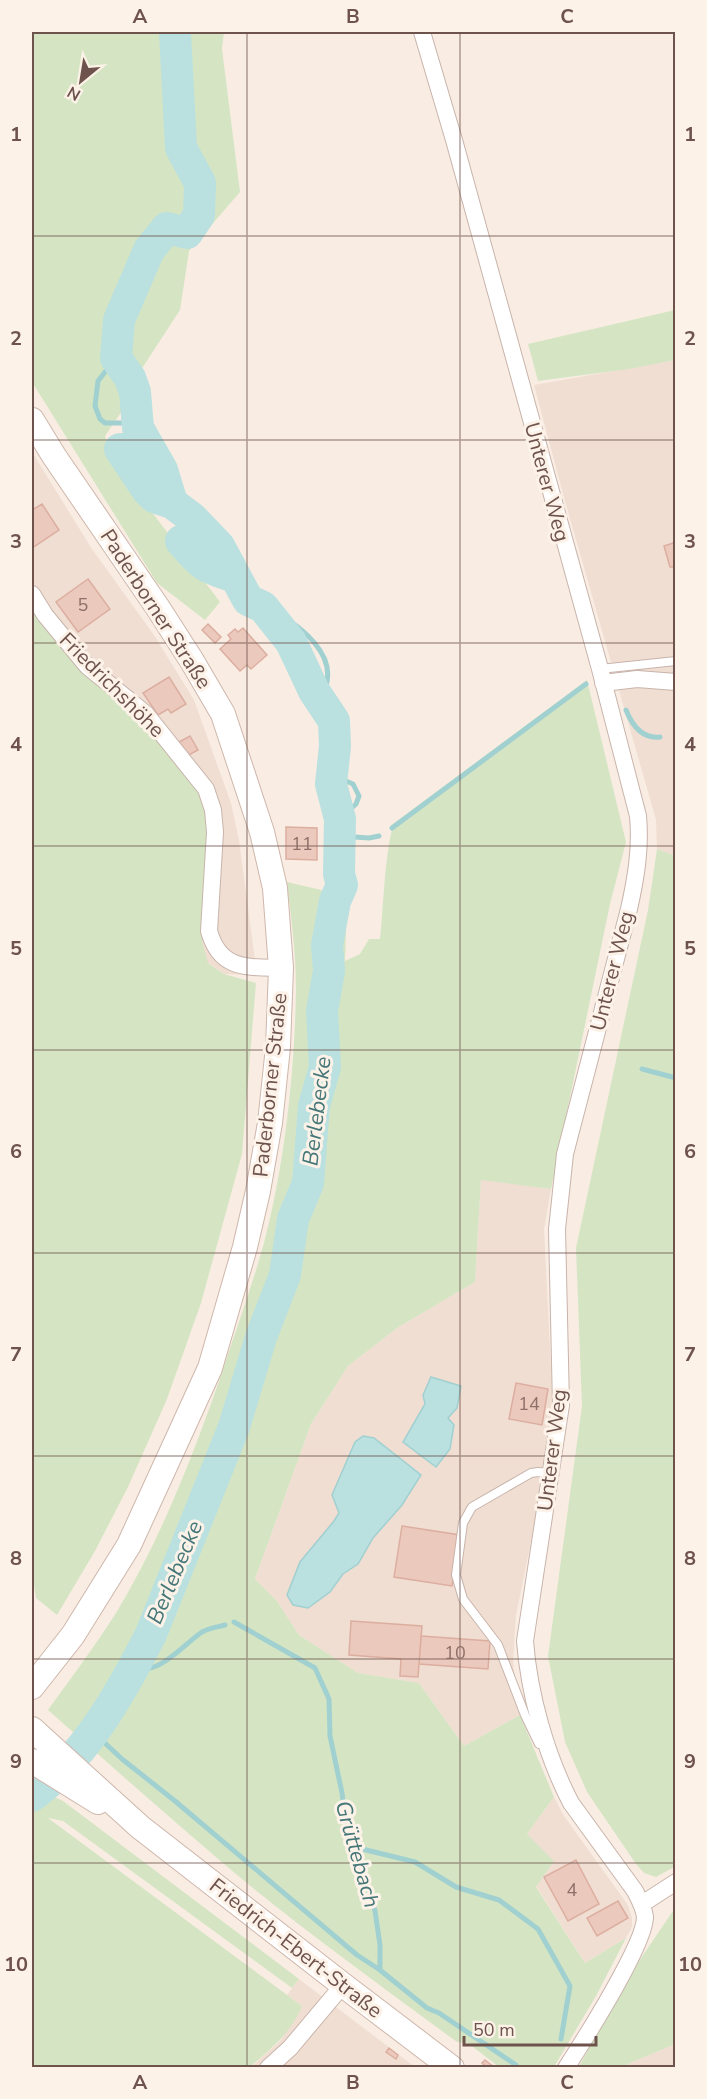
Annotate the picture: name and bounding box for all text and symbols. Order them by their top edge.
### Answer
text: A [133,3,148,30]
text: B [346,3,360,30]
text: C [560,3,574,30]
north arrow [51,51,111,111]
text: N [63,81,85,106]
text: 1 [10,121,22,148]
text: 1 [684,121,696,148]
text: 2 [10,325,22,352]
text: 2 [684,325,696,352]
street label: Unterer Weg [518,419,576,545]
street label: Paderborner Straße [94,524,218,694]
text: 3 [10,528,22,555]
text: 3 [684,528,696,555]
house number: 5 [78,593,88,617]
street label: Friedrichshöhe [53,626,171,744]
text: 4 [10,731,22,758]
text: 4 [684,731,696,758]
house number: 11 [291,832,313,856]
street label: Unterer Weg [584,908,640,1034]
text: 5 [10,935,22,962]
text: 5 [684,935,696,962]
street label: Paderborner Straße [246,991,294,1179]
water label: Berlebecke [295,1055,339,1167]
text: 6 [10,1138,22,1165]
text: 6 [684,1138,696,1165]
text: 7 [10,1341,22,1368]
text: 7 [684,1341,696,1368]
street label: Unterer Weg [531,1388,573,1512]
house number: 14 [518,1392,540,1416]
water label: Berlebecke [140,1516,210,1629]
text: 8 [10,1545,22,1572]
text: 8 [684,1545,696,1572]
house number: 10 [444,1641,466,1665]
text: 9 [10,1748,22,1775]
text: 9 [684,1748,696,1775]
water label: Grüttebach [327,1797,387,1911]
street label: Friedrich-Ebert-Straße [204,1872,388,2024]
house number: 4 [567,1878,578,1902]
text: 10 [4,1951,28,1978]
text: 10 [678,1951,702,1978]
scale bar [464,2009,596,2047]
text: 50 m [473,2018,515,2042]
text: A [133,2069,148,2096]
text: B [346,2069,360,2096]
text: C [560,2069,574,2096]

